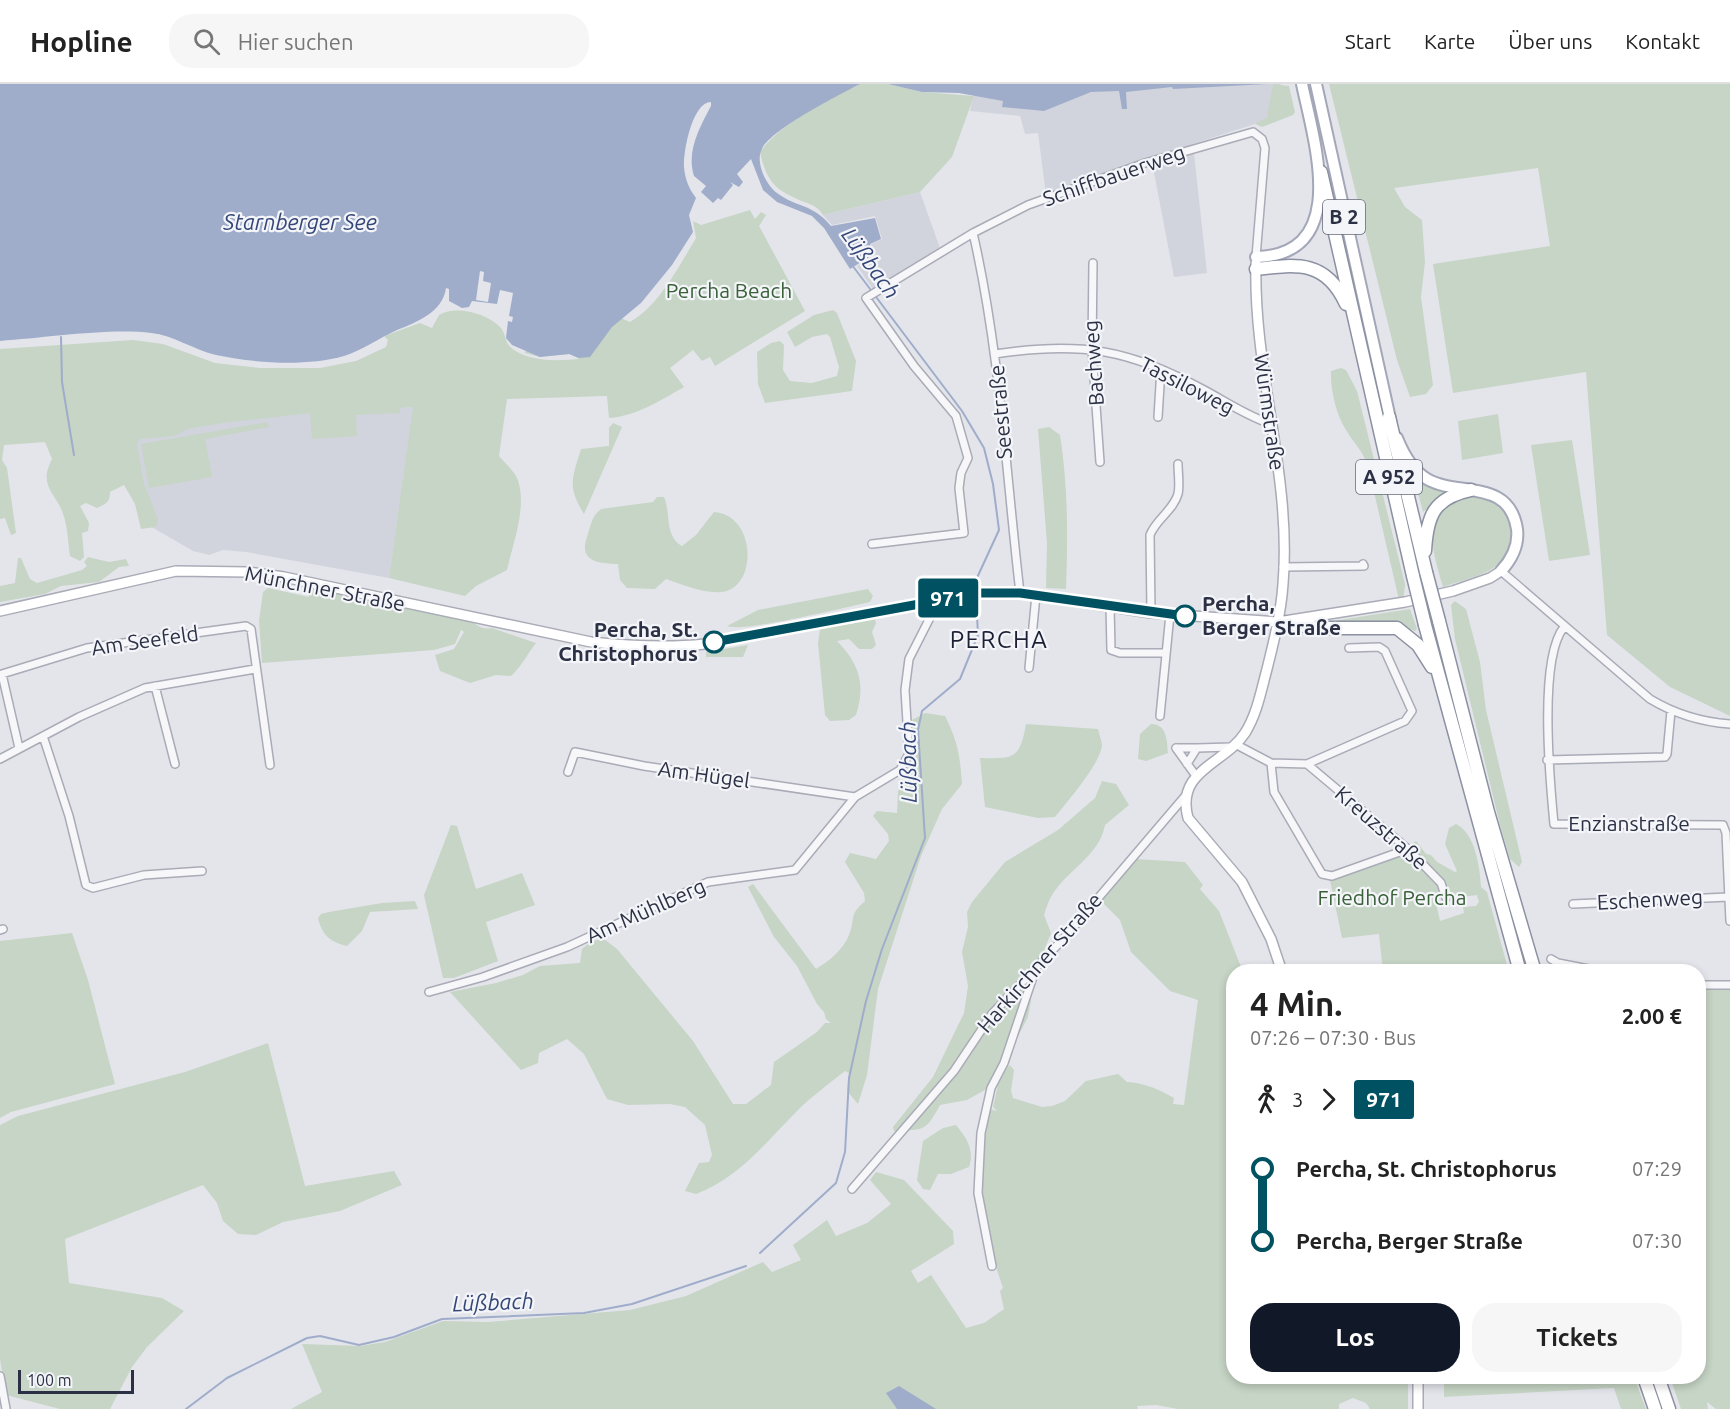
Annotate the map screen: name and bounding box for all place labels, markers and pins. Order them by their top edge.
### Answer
place label: Percha, Berger Straße [1202,591,1341,639]
marker: Percha, Berger Straße [1174,605,1196,627]
place label: Percha, St. Christophorus [558,617,698,665]
marker: Percha, St. Christophorus [703,631,725,653]

